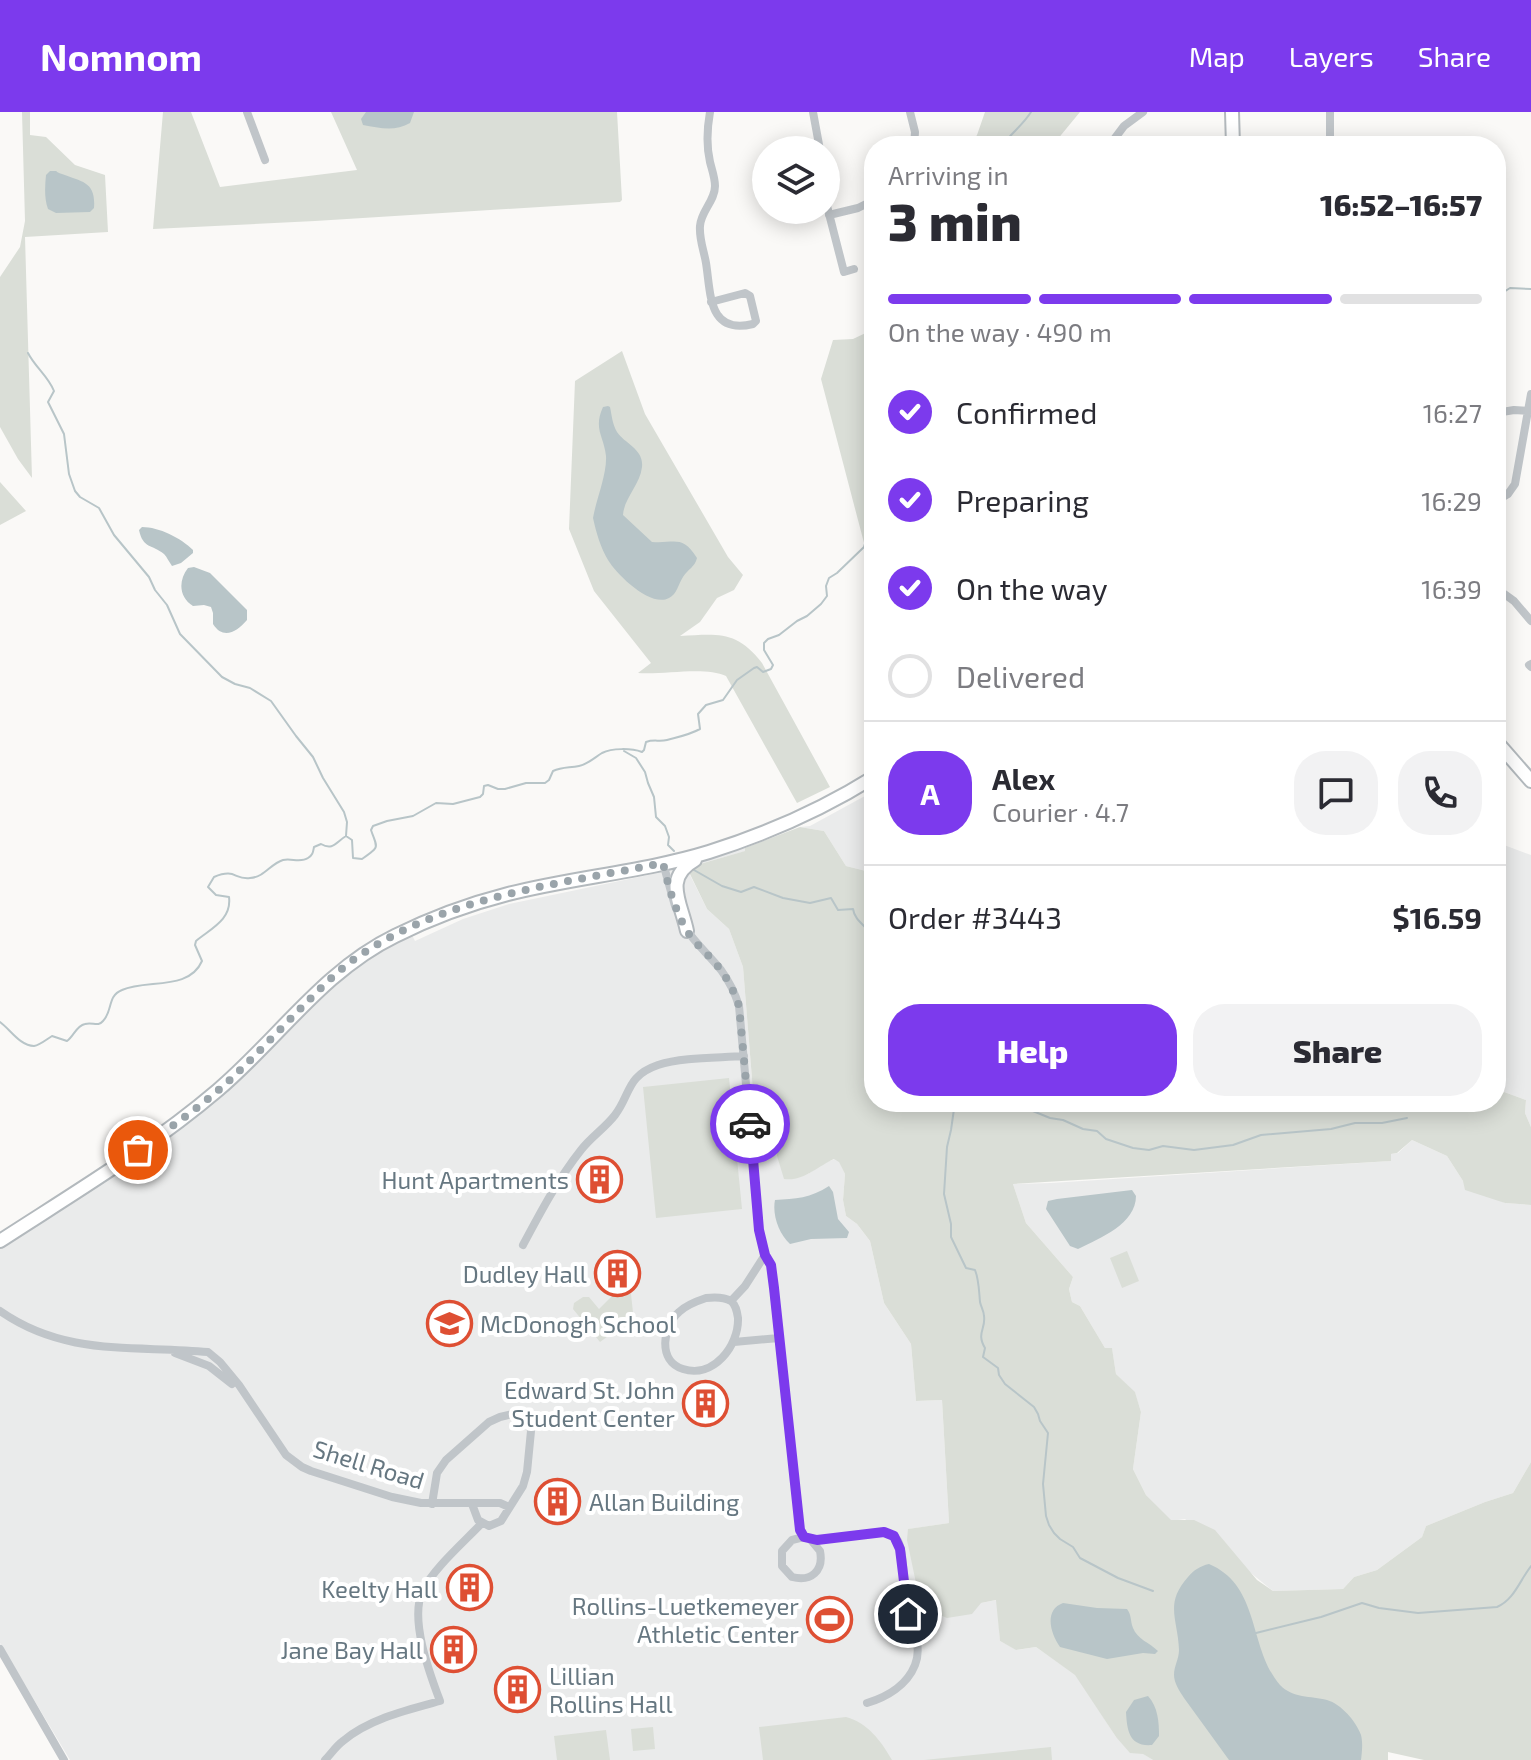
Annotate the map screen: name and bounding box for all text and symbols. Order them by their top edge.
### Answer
text: Nomnom [40,33,202,79]
text: Map [1189,39,1245,73]
text: Layers [1289,39,1374,73]
text: Share [1418,39,1491,73]
map controls [752,136,840,224]
button: layers [752,136,840,224]
text: Arriving in [888,159,1009,190]
text: 16:52–16:57 [1320,186,1482,222]
text: 3 min [888,189,1022,251]
text: On the way · 490 m [888,316,1112,347]
icon: check [888,390,932,434]
text: Confirmed [956,394,1097,430]
text: 16:27 [1423,397,1482,428]
icon: check [888,478,932,522]
text: Preparing [956,482,1089,518]
text: 16:29 [1421,485,1482,516]
icon: check [888,566,932,610]
text: On the way [956,570,1108,606]
text: 16:39 [1421,573,1482,604]
text: Delivered [956,658,1085,694]
button: chat [1294,751,1378,835]
button: phone [1398,751,1482,835]
text: Alex [992,760,1055,796]
text: A [920,775,940,811]
text: Courier · 4.7 [992,796,1129,827]
text: Order #3443 [888,899,1062,935]
text: $16.59 [1392,899,1482,935]
button: Help [888,1004,1177,1096]
button: Share [1193,1004,1482,1096]
courier [710,1084,790,1164]
icon: car [728,1102,772,1146]
pin [104,1116,172,1184]
icon: bag [116,1128,160,1172]
building icon: Hunt Apartments [576,1155,624,1203]
place label: Hunt Apartments [381,1165,569,1194]
building icon: Dudley Hall [594,1249,642,1297]
place label: Dudley Hall [463,1259,587,1288]
school or university icon: McDonogh School [425,1299,473,1347]
place label: McDonogh School [480,1309,676,1338]
place label: Edward St. John Student Center [504,1375,675,1432]
building icon: Edward St. John Student Center [682,1379,730,1427]
street label: Shell Road [310,1433,428,1495]
building icon: Allan Building [534,1477,582,1525]
place label: Allan Building [589,1487,739,1516]
building icon: Keelty Hall [445,1564,493,1612]
place label: Keelty Hall [321,1574,438,1603]
pin [874,1580,942,1648]
place label: Rollins-Luetkemeyer Athletic Center [572,1591,799,1648]
icon: home [886,1592,930,1636]
sports icon: Rollins-Luetkemeyer Athletic Center [806,1595,854,1643]
building icon: Jane Bay Hall [430,1625,478,1673]
place label: Jane Bay Hall [280,1635,423,1664]
place label: Lillian Rollins Hall [549,1661,673,1718]
building icon: Lillian Rollins Hall [494,1665,542,1713]

